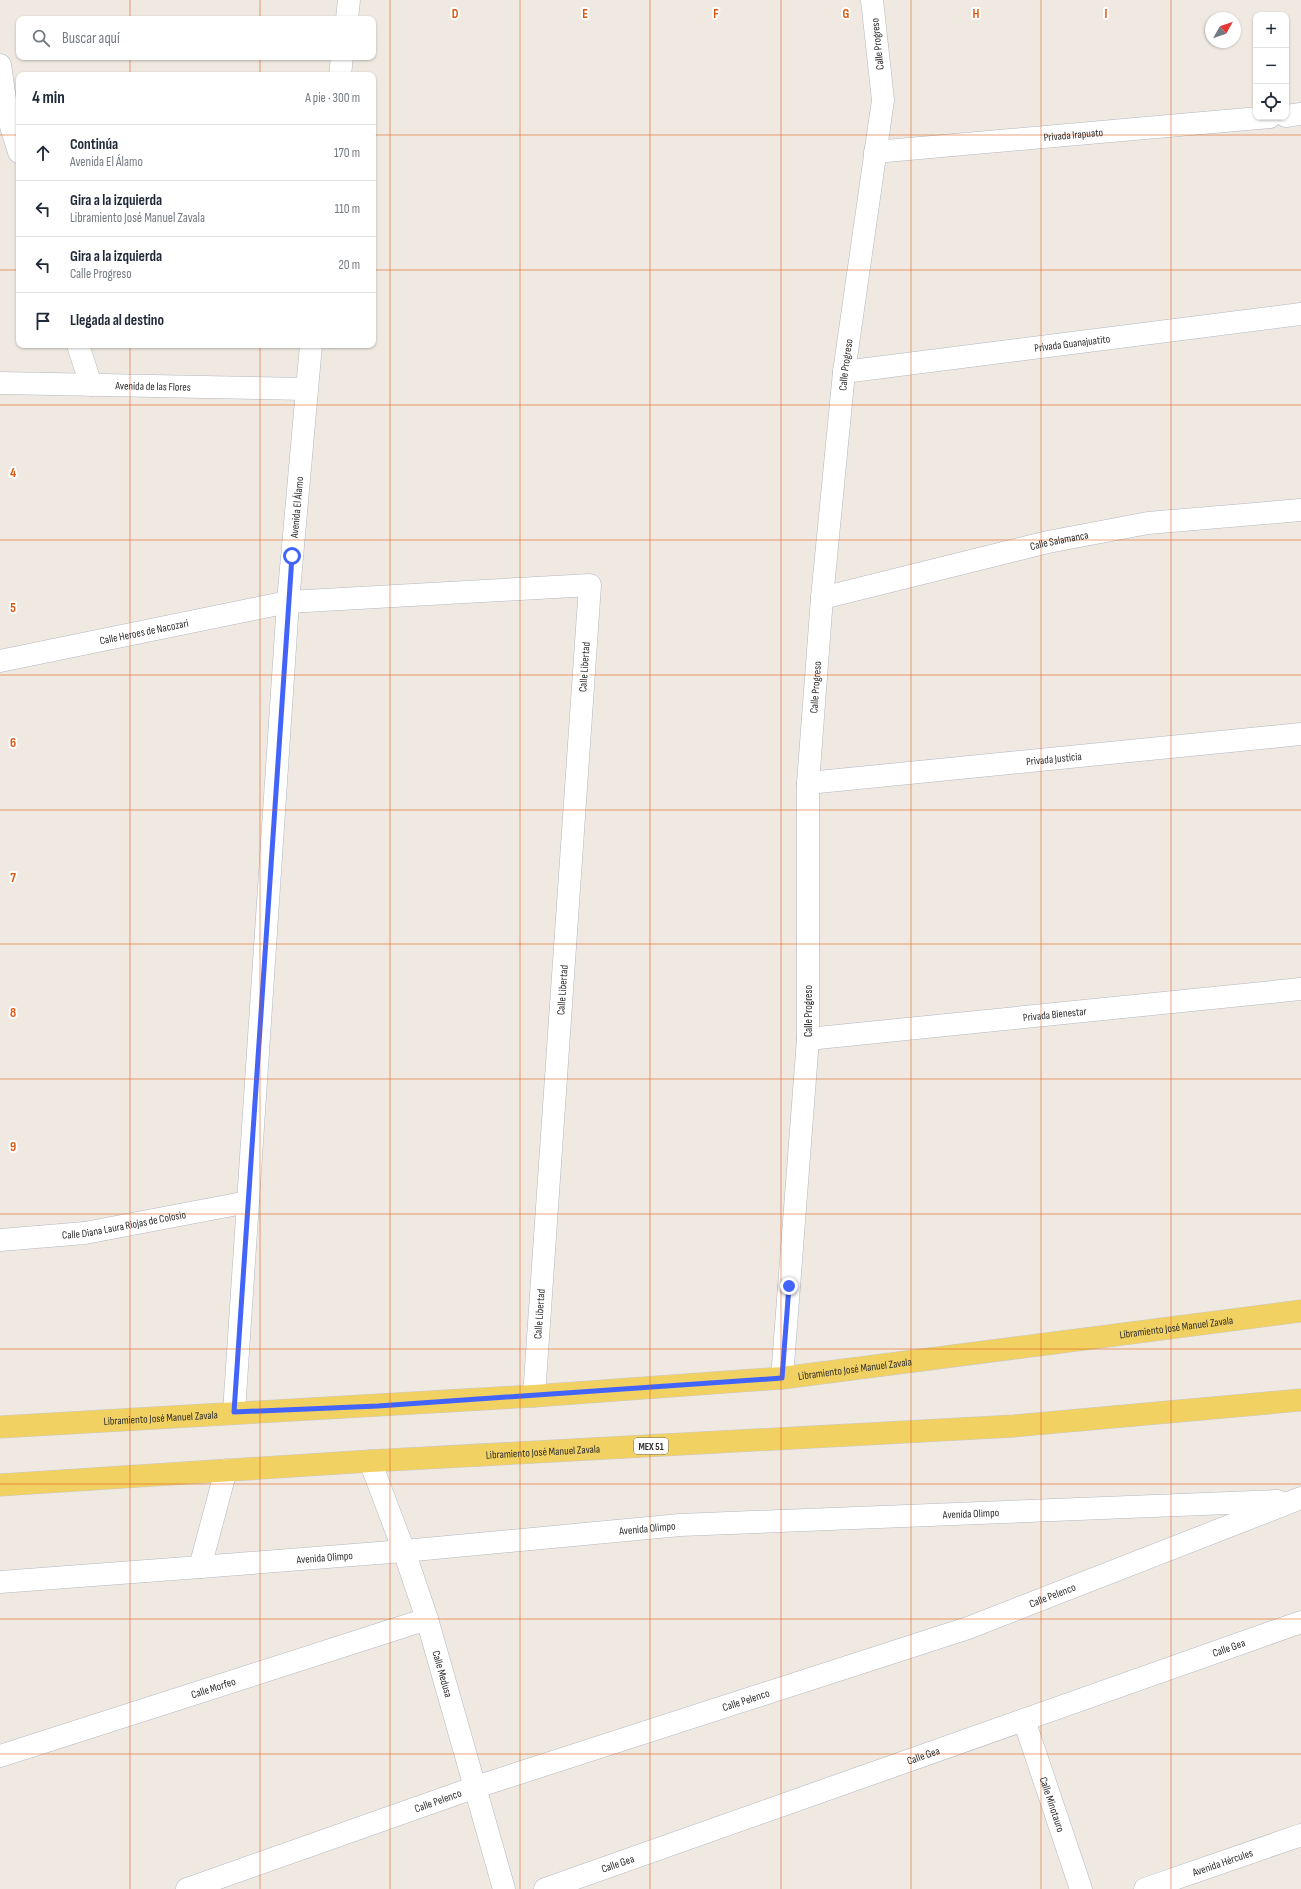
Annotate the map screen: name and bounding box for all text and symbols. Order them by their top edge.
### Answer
text: D [452,6,459,22]
text: E [582,6,588,22]
text: F [713,6,719,22]
text: G [843,6,850,22]
text: H [973,6,980,22]
text: I [1105,6,1108,22]
north arrow [1205,12,1241,48]
map controls [1253,12,1289,120]
button: + [1253,12,1289,48]
search box [16,16,376,60]
street label: Calle Progreso [868,17,887,71]
icon: search [30,27,52,49]
text: Buscar aquí [62,29,120,48]
button: − [1253,48,1289,84]
button: locate [1253,84,1289,120]
text: 4 min [32,88,65,108]
text: A pie · 300 m [305,90,360,106]
street label: Privada Irapuato [1043,126,1104,144]
text: Continúa [70,135,118,154]
icon: ahead [32,142,54,164]
text: 170 m [334,145,360,161]
text: Avenida El Álamo [70,154,143,170]
text: Gira a la izquierda [70,191,162,210]
icon: left [32,198,54,220]
text: 110 m [335,201,360,217]
text: Libramiento José Manuel Zavala [70,210,205,226]
text: Gira a la izquierda [70,247,162,266]
icon: left [32,254,54,276]
text: 20 m [338,257,360,273]
text: Calle Progreso [70,266,132,282]
icon: arrive [32,310,54,332]
text: Llegada al destino [70,311,164,330]
street label: Privada Guanajuatito [1034,332,1111,355]
street label: Calle Progreso [836,338,856,391]
street label: Avenida de las Flores [114,379,191,394]
text: 4 [10,465,16,481]
street label: Avenida El Álamo [288,476,306,540]
street label: Calle Salamanca [1029,528,1090,553]
route start [283,547,301,565]
text: 5 [10,600,16,616]
street label: Calle Heroes de Nacozari [99,617,190,647]
street label: Calle Libertad [576,641,593,693]
street label: Calle Progreso [807,660,824,714]
text: 6 [10,735,16,751]
street label: Privada Justicia [1025,750,1082,768]
text: 7 [10,870,16,886]
street label: Calle Libertad [554,964,571,1016]
street label: Calle Progreso [802,985,815,1037]
text: 8 [10,1005,16,1021]
street label: Privada Bienestar [1022,1005,1087,1024]
text: 9 [10,1139,16,1155]
street label: Calle Diana Laura Riojas de Colosio [62,1208,187,1242]
route end [780,1277,798,1295]
street label: Calle Libertad [531,1288,548,1340]
street label: Libramiento José Manuel Zavala [1119,1314,1234,1341]
street label: Libramiento José Manuel Zavala [797,1355,913,1383]
street label: Libramiento José Manuel Zavala [103,1408,218,1428]
road number: MEX 51 [634,1438,668,1454]
street label: Libramiento José Manuel Zavala [485,1443,601,1462]
street label: Avenida Olimpo [941,1506,1000,1521]
street label: Avenida Olimpo [618,1519,677,1538]
street label: Avenida Olimpo [295,1549,354,1566]
street label: Calle Pelenco [1027,1580,1078,1611]
street label: Calle Gea [1211,1636,1247,1660]
street label: Calle Medusa [429,1649,455,1699]
street label: Calle Morfeo [190,1675,238,1701]
street label: Calle Pelenco [721,1686,772,1714]
street label: Calle Gea [905,1744,941,1768]
street label: Calle Minotauro [1037,1775,1067,1834]
street label: Calle Pelenco [413,1787,464,1815]
street label: Avenida Hércules [1190,1846,1255,1879]
street label: Calle Gea [600,1852,636,1876]

